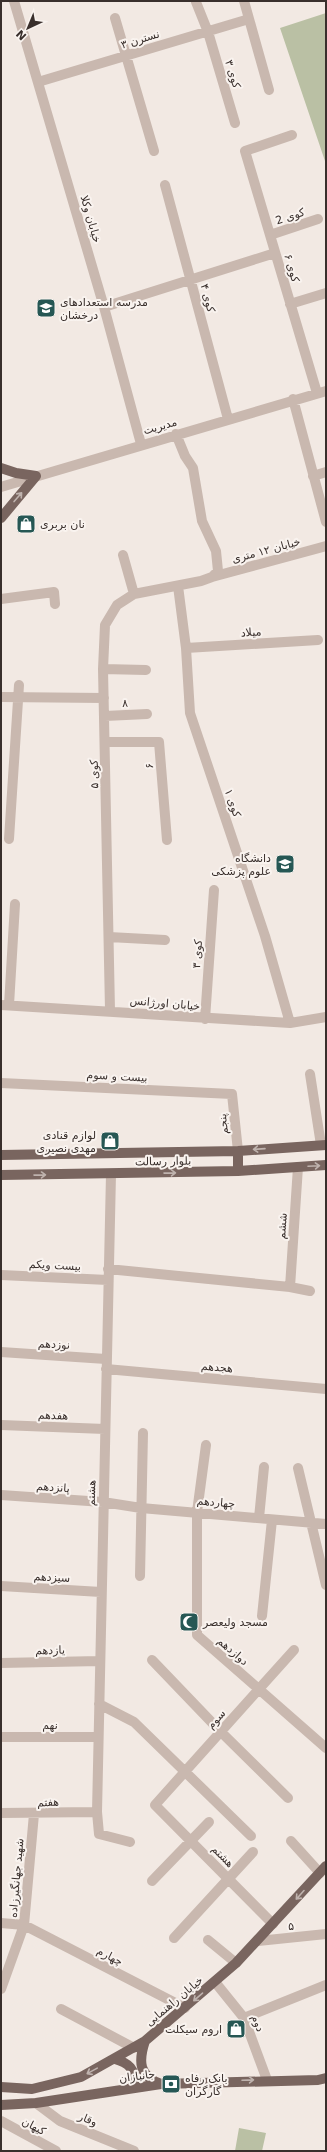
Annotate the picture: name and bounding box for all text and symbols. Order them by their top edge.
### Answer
north arrow [8,8,48,48]
text: N [14,27,29,43]
street label: نسترن ۳ [119,27,161,52]
street label: کوی ۳ [222,58,243,91]
street label: خیابان وکلا [78,194,103,244]
street label: کوی 2 [274,205,307,227]
street label: کوی ۶ [281,252,302,285]
street label: کوی ۴ [197,282,218,315]
place label: مدرسه استعدادهای درخشان [60,296,148,322]
school or university icon: مدرسه استعدادهای درخشان [35,297,57,319]
street label: مدیریت [142,415,179,438]
one-way arrow [14,491,23,502]
shop icon: نان بربری [15,513,37,535]
place label: نان بربری [40,518,85,531]
street label: خیابان ۱۲ متری [230,535,302,566]
street label: میلاد [240,625,262,640]
street label: ۸ [122,697,128,710]
street label: کوی ۵ [88,759,101,789]
street label: ۶ [143,762,156,769]
street label: کوی ۱ [222,787,244,820]
place label: دانشگاه علوم پزشکی [211,852,271,878]
school or university icon: دانشگاه علوم پزشکی [274,853,296,875]
street label: کوی ۳ [190,938,205,969]
street label: خیابان اورژانس [129,994,201,1013]
street label: بیست و سوم [86,1068,148,1085]
street label: پنجم [216,1113,231,1135]
place label: لوازم قنادی مهدی نصیری [37,1129,96,1155]
shop icon: لوازم قنادی مهدی نصیری [99,1130,121,1152]
one-way arrow [253,1146,266,1153]
street label: بلوار رسالت [135,1155,191,1168]
one-way arrow [307,1162,320,1170]
one-way arrow [163,1169,176,1176]
one-way arrow [33,1171,46,1179]
street label: ششم [275,1212,290,1240]
street label: بیست ویکم [29,1258,81,1273]
street label: نوزدهم [38,1337,70,1352]
street label: هجدهم [201,1360,234,1375]
street label: هفدهم [38,1408,69,1423]
street label: پانزدهم [36,1480,70,1495]
street label: هشتم [85,1480,98,1506]
street label: چهاردهم [196,1494,236,1511]
street label: سیزدهم [33,1570,71,1585]
mosque icon: مسجد ولیعصر [178,1611,200,1633]
place label: مسجد ولیعصر [202,1616,268,1629]
street label: دوازدهم [215,1634,251,1668]
street label: یازدهم [35,1644,65,1657]
street label: سوم [204,1707,228,1732]
street label: نهم [42,1719,58,1732]
street label: هفتم [37,1796,59,1809]
street label: شهید جهانگیرزاده [7,1838,26,1918]
street label: هشتم [209,1842,237,1870]
one-way arrow [295,1890,305,1900]
street label: ۵ [287,1920,295,1933]
street label: چهارم [95,1944,125,1968]
street label: خیابان راهنمایی [143,1974,206,2029]
one-way arrow [193,1992,203,2001]
street label: دوم [248,2013,267,2034]
shop icon: اروم سیکلت [225,2018,247,2040]
place label: اروم سیکلت [165,2023,222,2036]
one-way arrow [86,2068,98,2075]
street label: جانبازان [118,2068,156,2085]
place label: بانک رفاه گارگران [185,2072,228,2098]
bank icon: بانک رفاه گارگران [160,2073,182,2095]
one-way arrow [241,2077,254,2084]
street label: وقار [76,2109,99,2129]
street label: کیهان [20,2115,49,2138]

